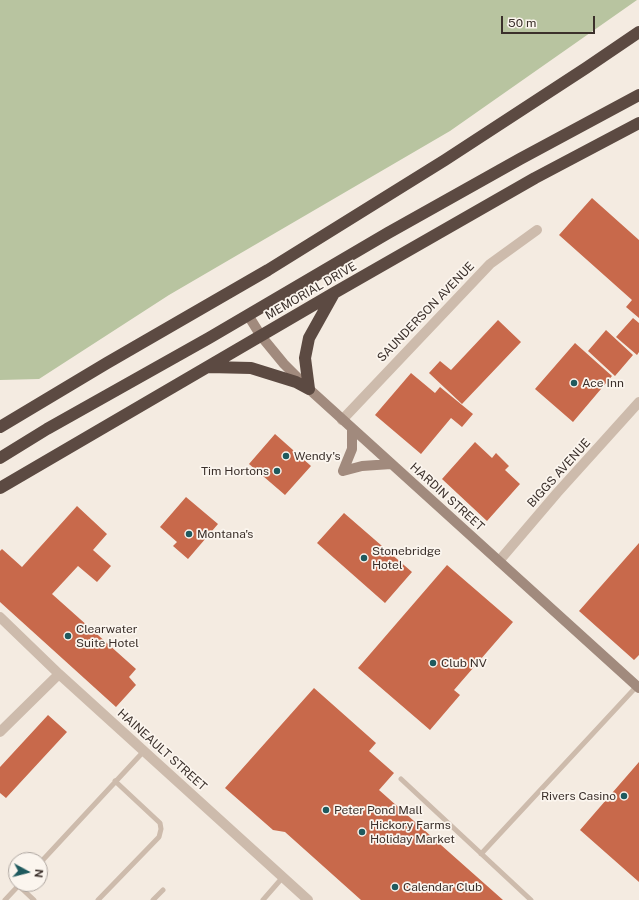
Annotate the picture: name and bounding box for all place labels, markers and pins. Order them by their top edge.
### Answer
place label: Ace Inn [582,376,624,390]
marker: Ace Inn [569,378,579,388]
place label: Wendy's [294,449,340,463]
marker: Wendy's [281,451,291,461]
place label: Tim Hortons [201,464,269,478]
marker: Tim Hortons [272,466,282,476]
place label: Montana's [197,527,253,541]
marker: Montana's [184,529,194,539]
place label: Stonebridge Hotel [372,544,441,572]
marker: Stonebridge Hotel [359,553,369,563]
place label: Clearwater Suite Hotel [76,622,139,650]
marker: Clearwater Suite Hotel [63,631,73,641]
place label: Club NV [441,656,487,670]
marker: Club NV [428,658,438,668]
place label: Rivers Casino [541,789,616,803]
marker: Rivers Casino [619,791,629,801]
place label: Peter Pond Mall [334,803,423,817]
marker: Peter Pond Mall [321,805,331,815]
place label: Hickory Farms Holiday Market [370,818,455,846]
marker: Hickory Farms Holiday Market [357,827,367,837]
place label: Calendar Club [403,880,482,894]
marker: Calendar Club [390,882,400,892]

